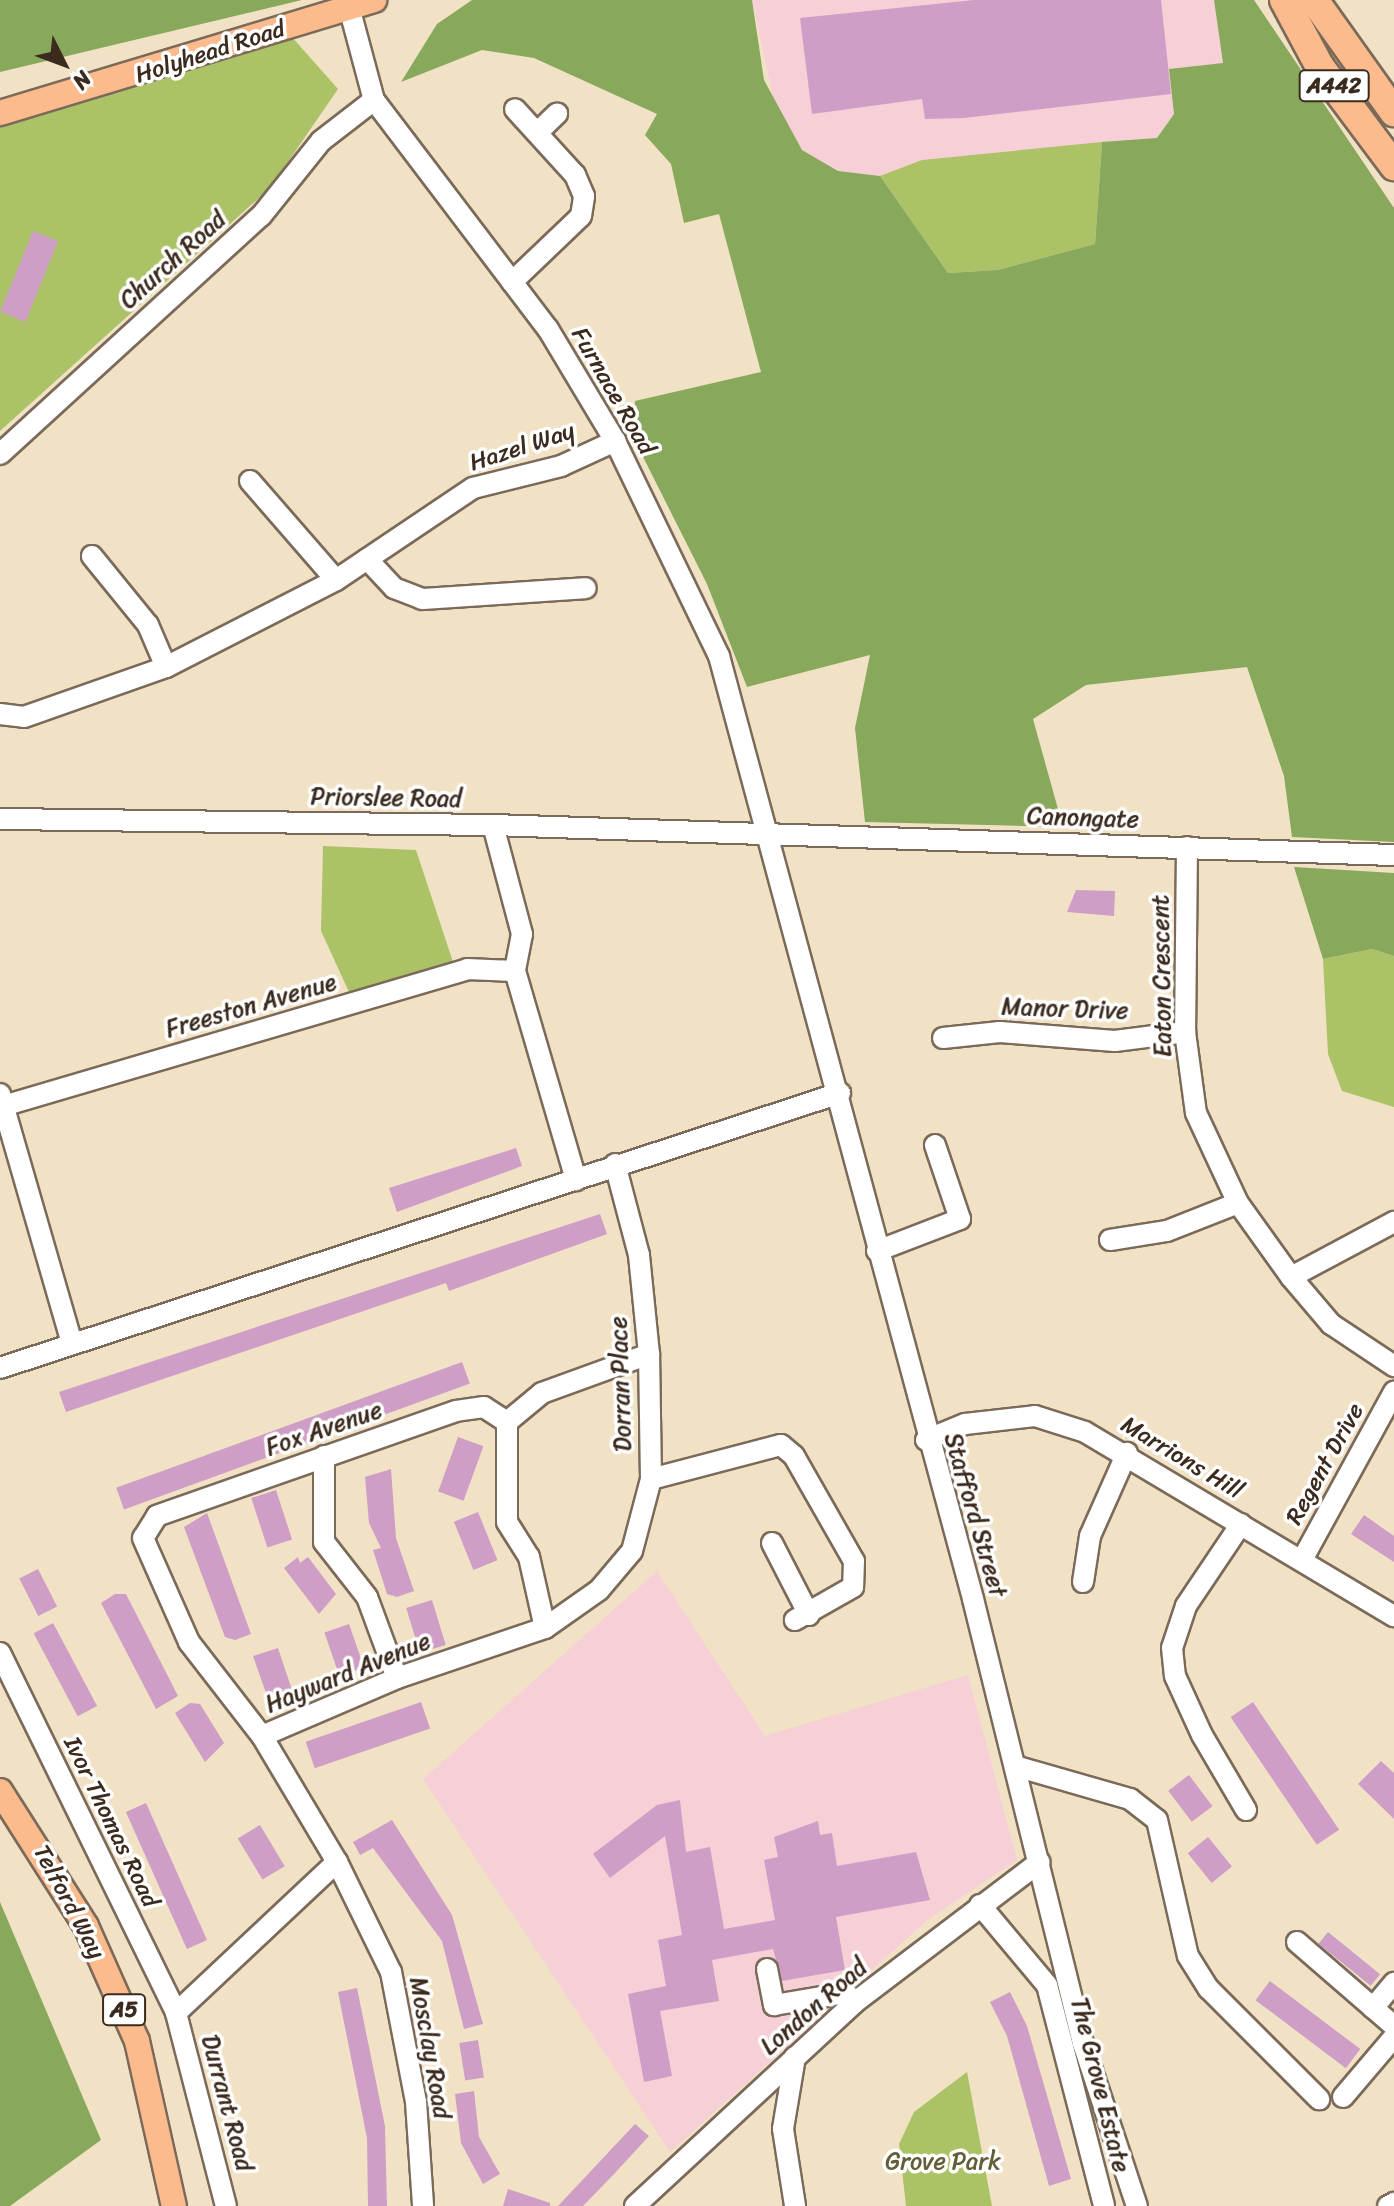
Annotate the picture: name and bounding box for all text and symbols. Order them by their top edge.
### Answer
street label: Holyhead Road [131,14,289,90]
north arrow [24,24,104,104]
text: N [63,62,102,99]
road number: A442 [1298,68,1370,104]
street label: Church Road [114,205,232,315]
street label: Furnace Road [565,322,661,460]
street label: Hazel Way [466,416,578,478]
street label: Priorslee Road [310,782,462,814]
street label: Canongate [1026,802,1140,834]
street label: Eaton Crescent [1146,894,1178,1058]
street label: Freeston Avenue [162,968,340,1044]
street label: Manor Drive [1001,992,1129,1026]
street label: Dorran Place [604,1316,638,1452]
street label: Fox Avenue [262,1396,386,1462]
street label: Regent Drive [1280,1398,1370,1530]
street label: Marrions Hill [1116,1410,1248,1506]
street label: Stafford Street [938,1430,1012,1600]
street label: Hayward Avenue [261,1627,435,1719]
street label: Ivor Thomas Road [57,1733,165,1911]
street label: Telford Way [27,1840,111,1964]
street label: London Road [755,1953,873,2061]
street label: Mosclay Road [403,1975,457,2121]
road number: A5 [102,1992,146,2028]
street label: The Grove Estate [1064,1994,1136,2176]
street label: Durrant Road [195,2032,259,2174]
park label: Grove Park [885,2148,1001,2176]

